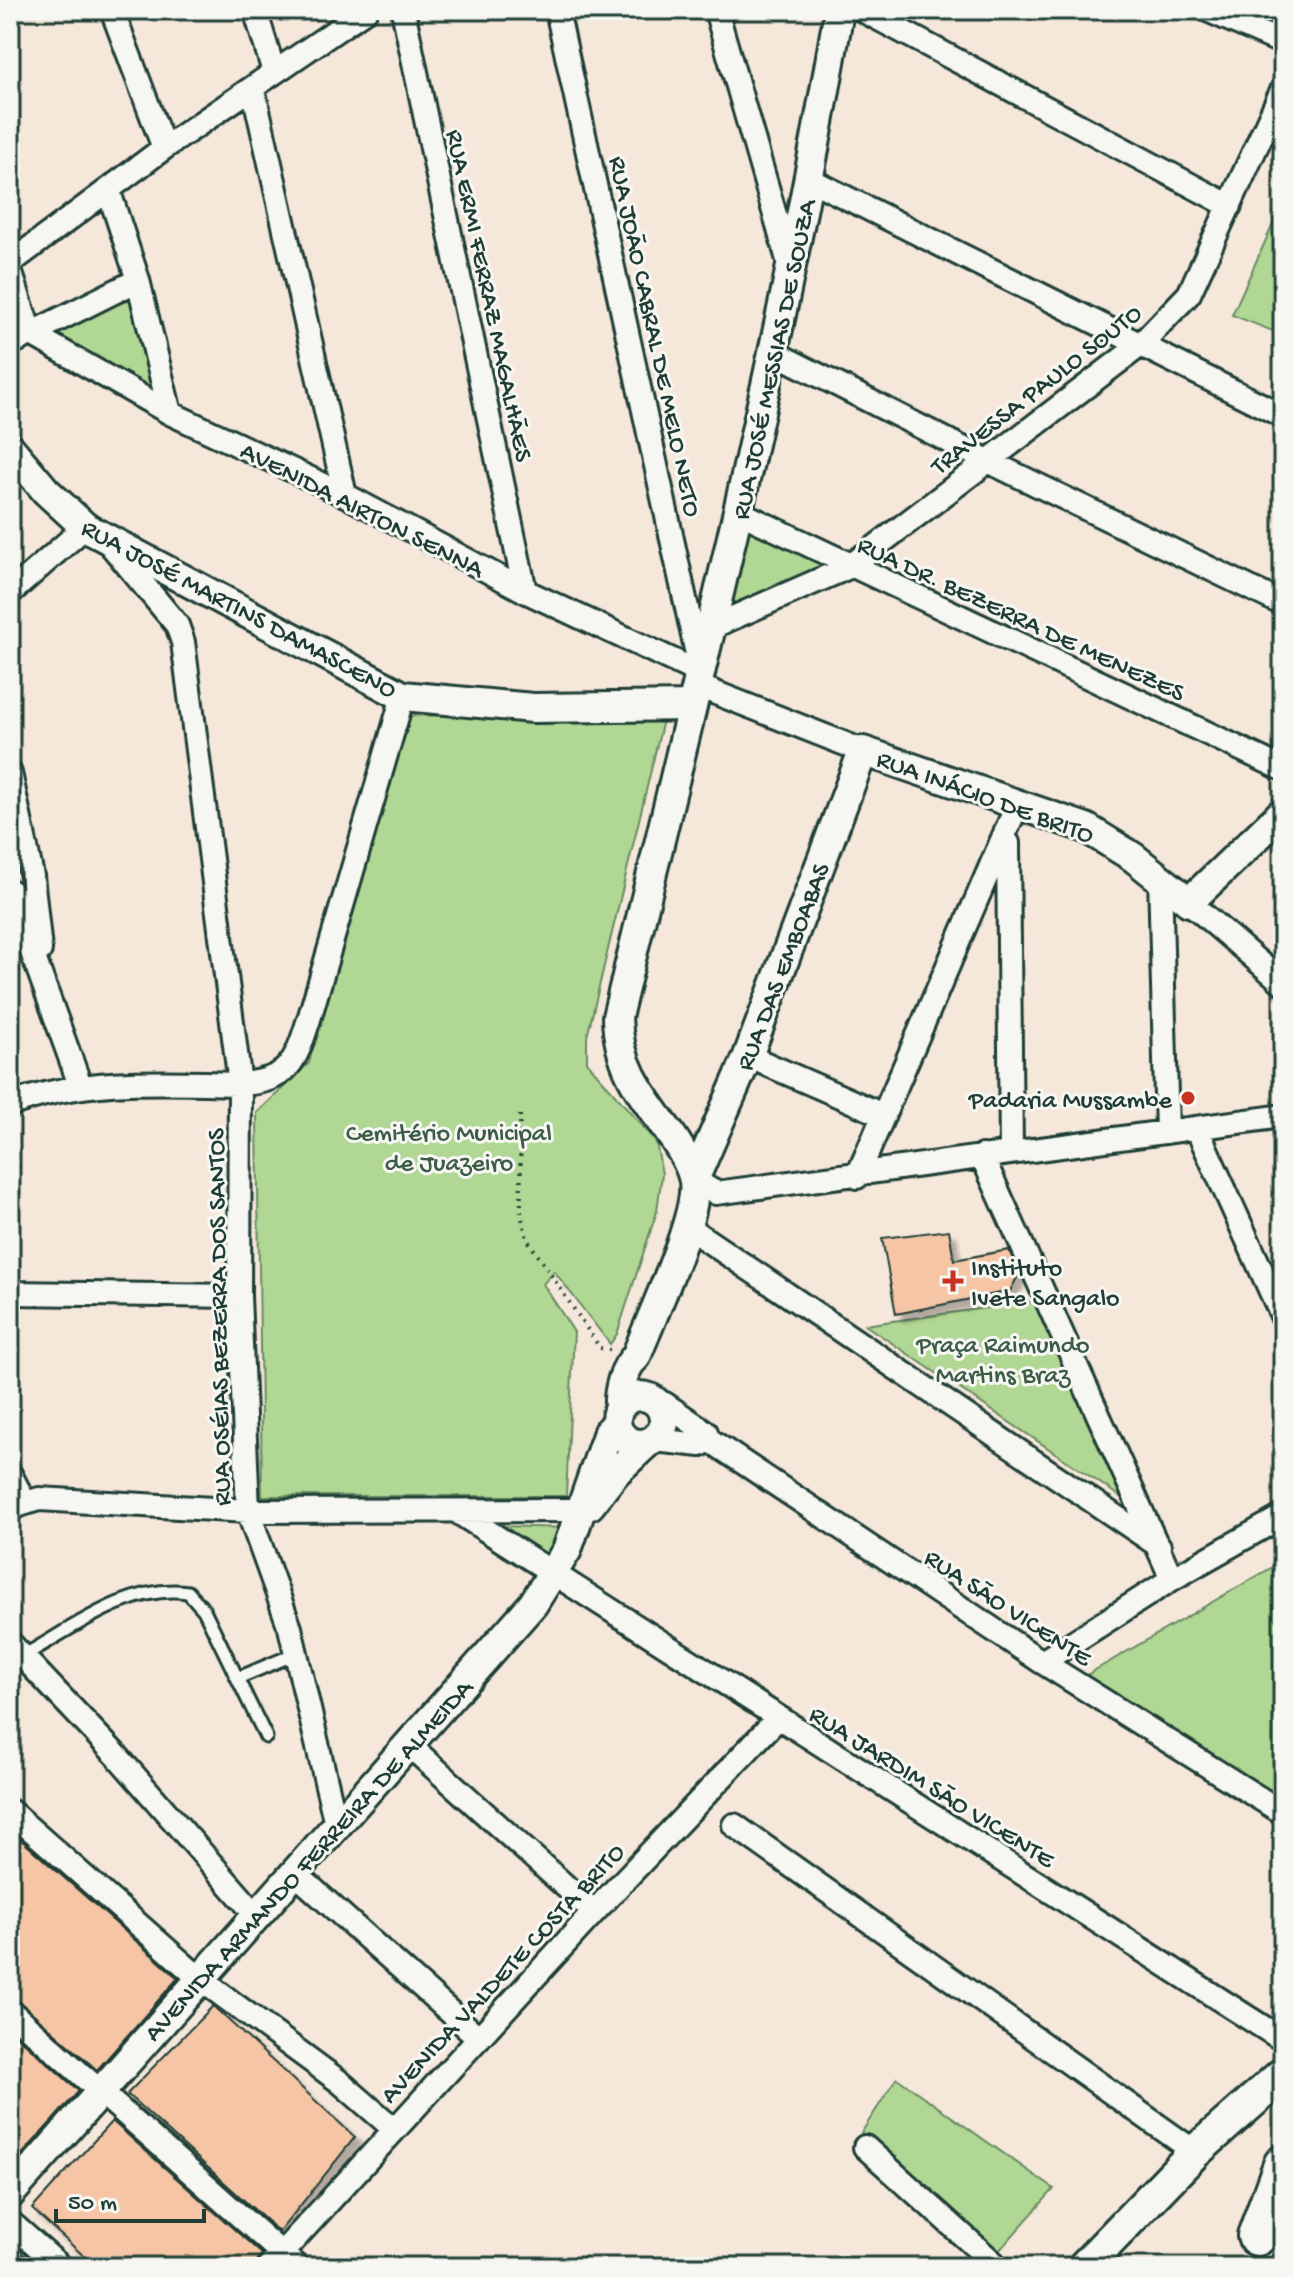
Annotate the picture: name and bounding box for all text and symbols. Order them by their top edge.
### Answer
street label: RUA ERMI FERRAZ MAGALHÃES [436,127,537,466]
street label: RUA JOÃO CABRAL DE MELO NETO [599,154,706,520]
street label: RUA JOSÉ MESSIAS DE SOUZA [727,195,826,523]
street label: TRAVESSA PAULO SOUTO [924,299,1150,485]
street label: AVENIDA AIRTON SENNA [234,437,489,588]
street label: RUA JOSÉ MARTINS DAMASCENO [75,514,401,708]
street label: RUA DR. BEZERRA DE MENEZES [851,531,1190,711]
street label: RUA INÁCIO DE BRITO [872,746,1098,853]
street label: RUA DAS EMBOABAS [731,859,839,1076]
place label: Padaria Mussambe [968,1087,1173,1118]
marker: Padaria Mussambe [1179,1089,1197,1107]
park label: Cemitério Municipal de Juazeiro [346,1120,552,1181]
street label: RUA OSÉIAS BEZERRA DOS SANTOS [203,1127,240,1506]
place label: Instituto Ivete Sangalo [971,1255,1120,1316]
marker: Instituto Ivete Sangalo [942,1270,964,1292]
park label: Praça Raimundo Martins Braz [916,1332,1089,1393]
street label: RUA SÃO VICENTE [917,1544,1097,1676]
street label: AVENIDA ARMANDO FERREIRA DE ALMEIDA [139,1673,483,2050]
street label: RUA JARDIM SÃO VICENTE [802,1701,1060,1878]
street label: AVENIDA VALDETE COSTA BRITO [375,1838,633,2112]
scale bar [56,2173,204,2223]
text: 50 m [68,2190,117,2219]

